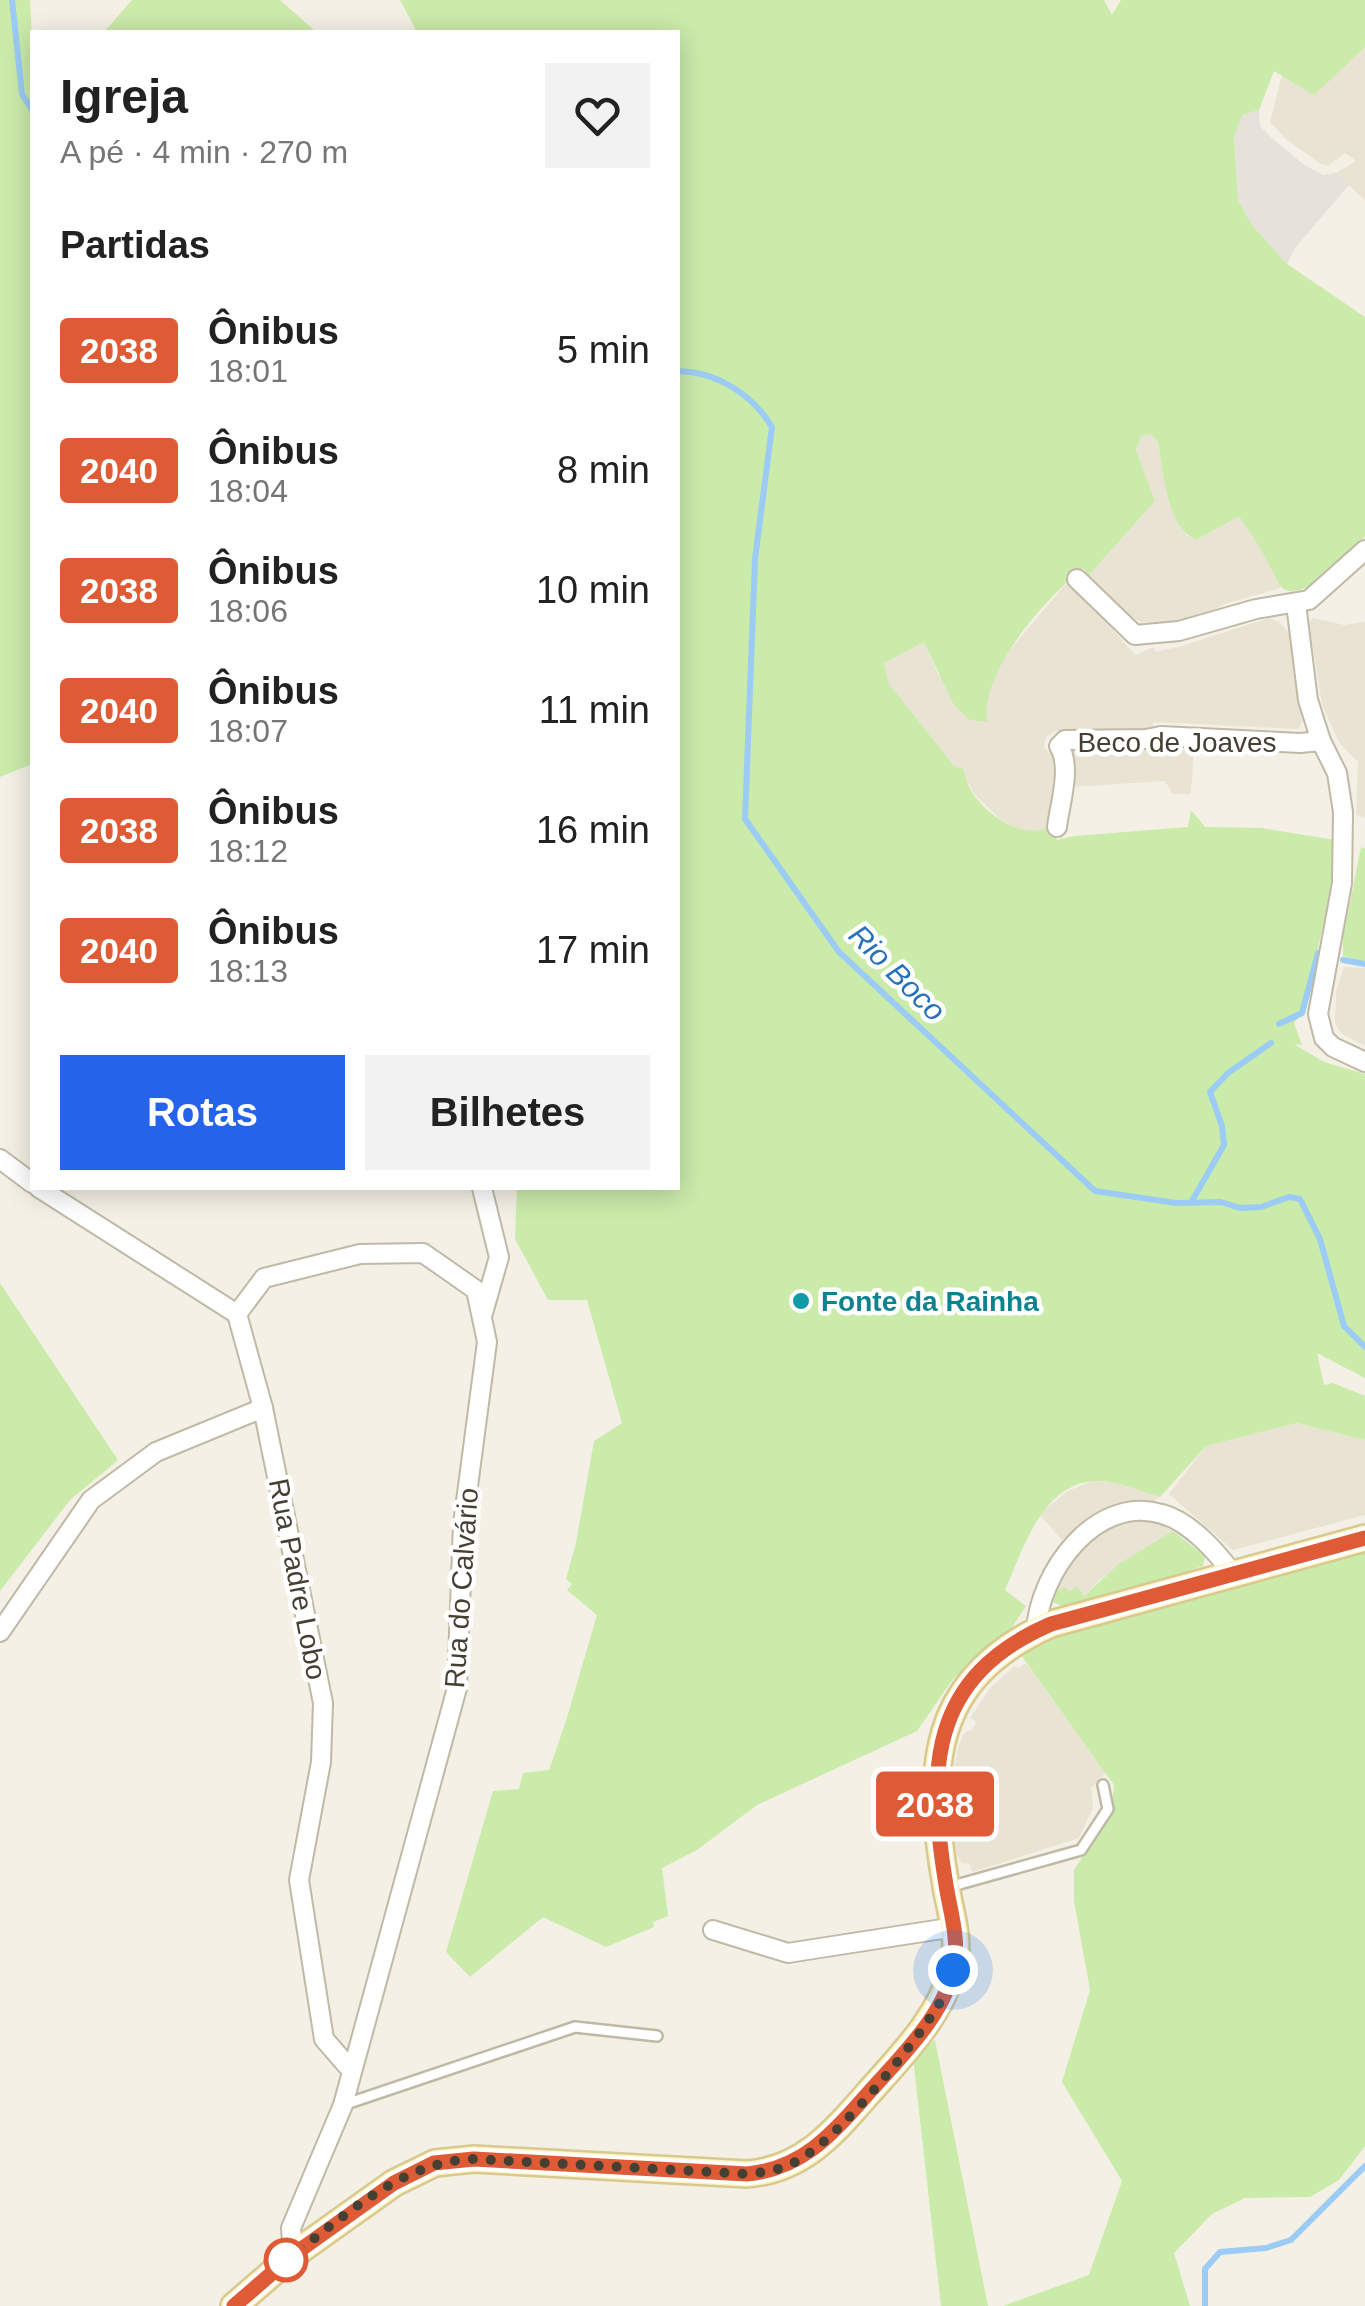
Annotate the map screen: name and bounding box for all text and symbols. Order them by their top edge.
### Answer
button: heart [545,63,650,168]
text: Igreja [60,70,188,123]
text: A pé · 4 min · 270 m [60,134,348,170]
text: Partidas [60,224,210,266]
text: Ônibus [208,310,339,352]
text: 5 min [557,329,650,371]
text: 2038 [80,331,158,370]
text: 18:01 [208,353,288,389]
text: Ônibus [208,430,339,472]
text: 8 min [557,449,650,491]
text: 2040 [80,451,158,490]
text: 18:04 [208,473,288,509]
text: Ônibus [208,550,339,592]
text: 10 min [536,569,650,611]
text: 2038 [80,571,158,610]
text: 18:06 [208,593,288,629]
text: Ônibus [208,670,339,712]
text: 11 min [539,689,650,731]
text: 2040 [80,691,158,730]
text: 18:07 [208,713,288,749]
street label: Beco de Joaves [1077,727,1277,758]
text: Ônibus [208,790,339,832]
text: 16 min [536,809,650,851]
text: 2038 [80,811,158,850]
text: 18:12 [208,833,288,869]
text: Ônibus [208,910,339,952]
water label: Rio Boco [843,918,952,1027]
text: 17 min [536,929,650,971]
text: 2040 [80,931,158,970]
text: 18:13 [208,953,288,989]
button: Rotas [60,1055,345,1170]
button: Bilhetes [365,1055,650,1170]
place label: Fonte da Rainha [821,1286,1039,1317]
marker: Fonte da Rainha [790,1290,812,1312]
street label: Rua Padre Lobo [263,1476,332,1682]
street label: Rua do Calvário [439,1487,484,1689]
line badge: 2038 [865,1772,1005,1836]
text: 2038 [896,1785,974,1824]
your location [928,1945,978,1995]
unlabelled marker [265,2239,307,2281]

